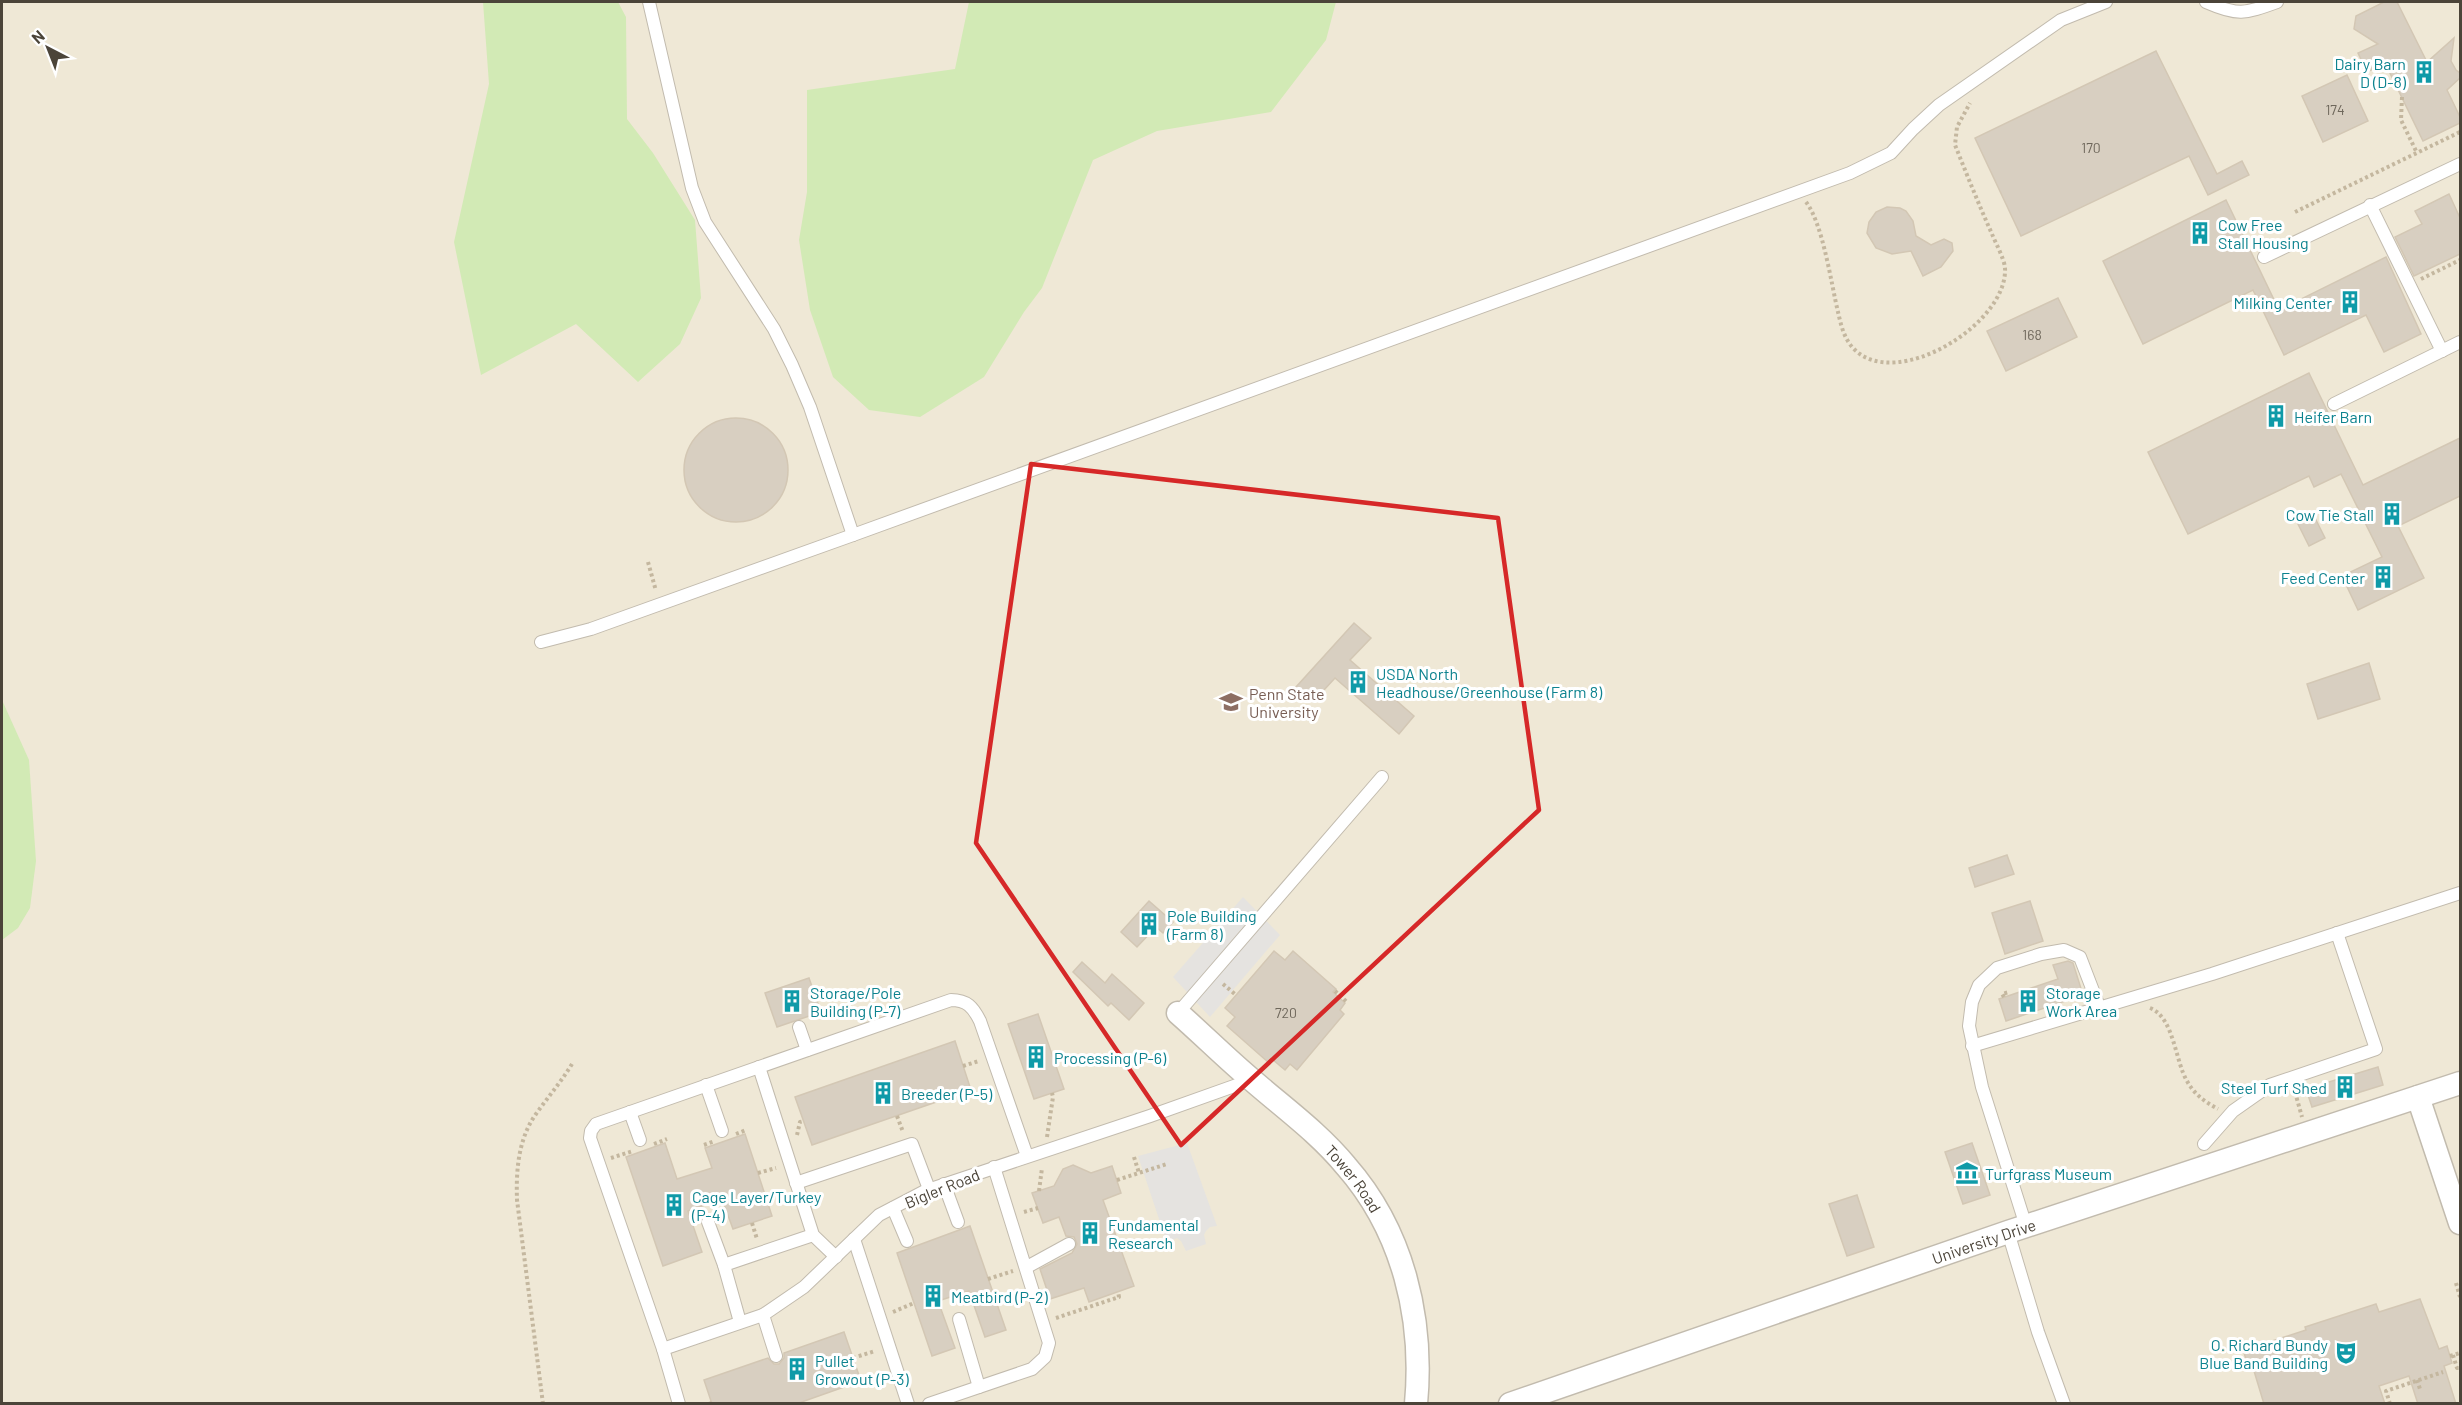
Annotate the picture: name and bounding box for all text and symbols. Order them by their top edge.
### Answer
north arrow [18,18,78,78]
text: N [27,26,48,47]
place label: Dairy Barn D (D-8) [2335,54,2407,91]
building icon: Dairy Barn D (D-8) [2411,59,2437,85]
house number: 174 [2325,101,2345,118]
house number: 170 [2081,139,2101,156]
place label: Cow Free Stall Housing [2218,215,2309,252]
building icon: Cow Free Stall Housing [2187,220,2213,246]
building icon: Milking Center [2337,289,2363,315]
place label: Milking Center [2234,293,2332,312]
house number: 168 [2022,326,2042,343]
building icon: Heifer Barn [2263,403,2289,429]
place label: Heifer Barn [2294,407,2372,426]
building icon: Cow Tie Stall [2379,501,2405,527]
place label: Cow Tie Stall [2286,505,2374,524]
building icon: Feed Center [2370,564,2396,590]
place label: Feed Center [2281,568,2365,587]
place label: USDA North Headhouse/Greenhouse (Farm 8) [1376,664,1603,701]
building icon: USDA North Headhouse/Greenhouse (Farm 8) [1345,669,1371,695]
place label: Penn State University [1249,684,1325,721]
school or university icon: Penn State University [1218,689,1244,715]
place label: Pole Building (Farm 8) [1166,906,1256,943]
building icon: Pole Building (Farm 8) [1136,911,1162,937]
place label: Storage/Pole Building (P-7) [810,983,901,1020]
place label: Storage Work Area [2046,983,2117,1020]
building icon: Storage/Pole Building (P-7) [779,988,805,1014]
building icon: Storage Work Area [2015,988,2041,1014]
house number: 720 [1275,1004,1297,1021]
building icon: Processing (P-6) [1023,1044,1049,1070]
place label: Processing (P-6) [1054,1048,1167,1067]
building icon: Steel Turf Shed [2332,1074,2358,1100]
place label: Steel Turf Shed [2221,1078,2327,1097]
building icon: Breeder (P-5) [870,1080,896,1106]
place label: Breeder (P-5) [901,1084,993,1103]
street label: Tower Road [1322,1140,1386,1215]
museum icon: Turfgrass Museum [1954,1160,1980,1186]
street label: Bigler Road [902,1164,982,1212]
place label: Turfgrass Museum [1985,1164,2112,1183]
place label: Cage Layer/Turkey (P-4) [691,1187,822,1224]
building icon: Cage Layer/Turkey (P-4) [661,1192,687,1218]
street label: University Drive [1929,1214,2038,1267]
place label: Fundamental Research [1108,1215,1199,1252]
building icon: Fundamental Research [1077,1220,1103,1246]
building icon: Meatbird (P-2) [920,1283,946,1309]
place label: Meatbird (P-2) [951,1287,1049,1306]
place label: O. Richard Bundy Blue Band Building [2199,1335,2329,1372]
theatre icon: O. Richard Bundy Blue Band Building [2333,1340,2359,1366]
place label: Pullet Growout (P-3) [815,1351,909,1388]
building icon: Pullet Growout (P-3) [784,1356,810,1382]

